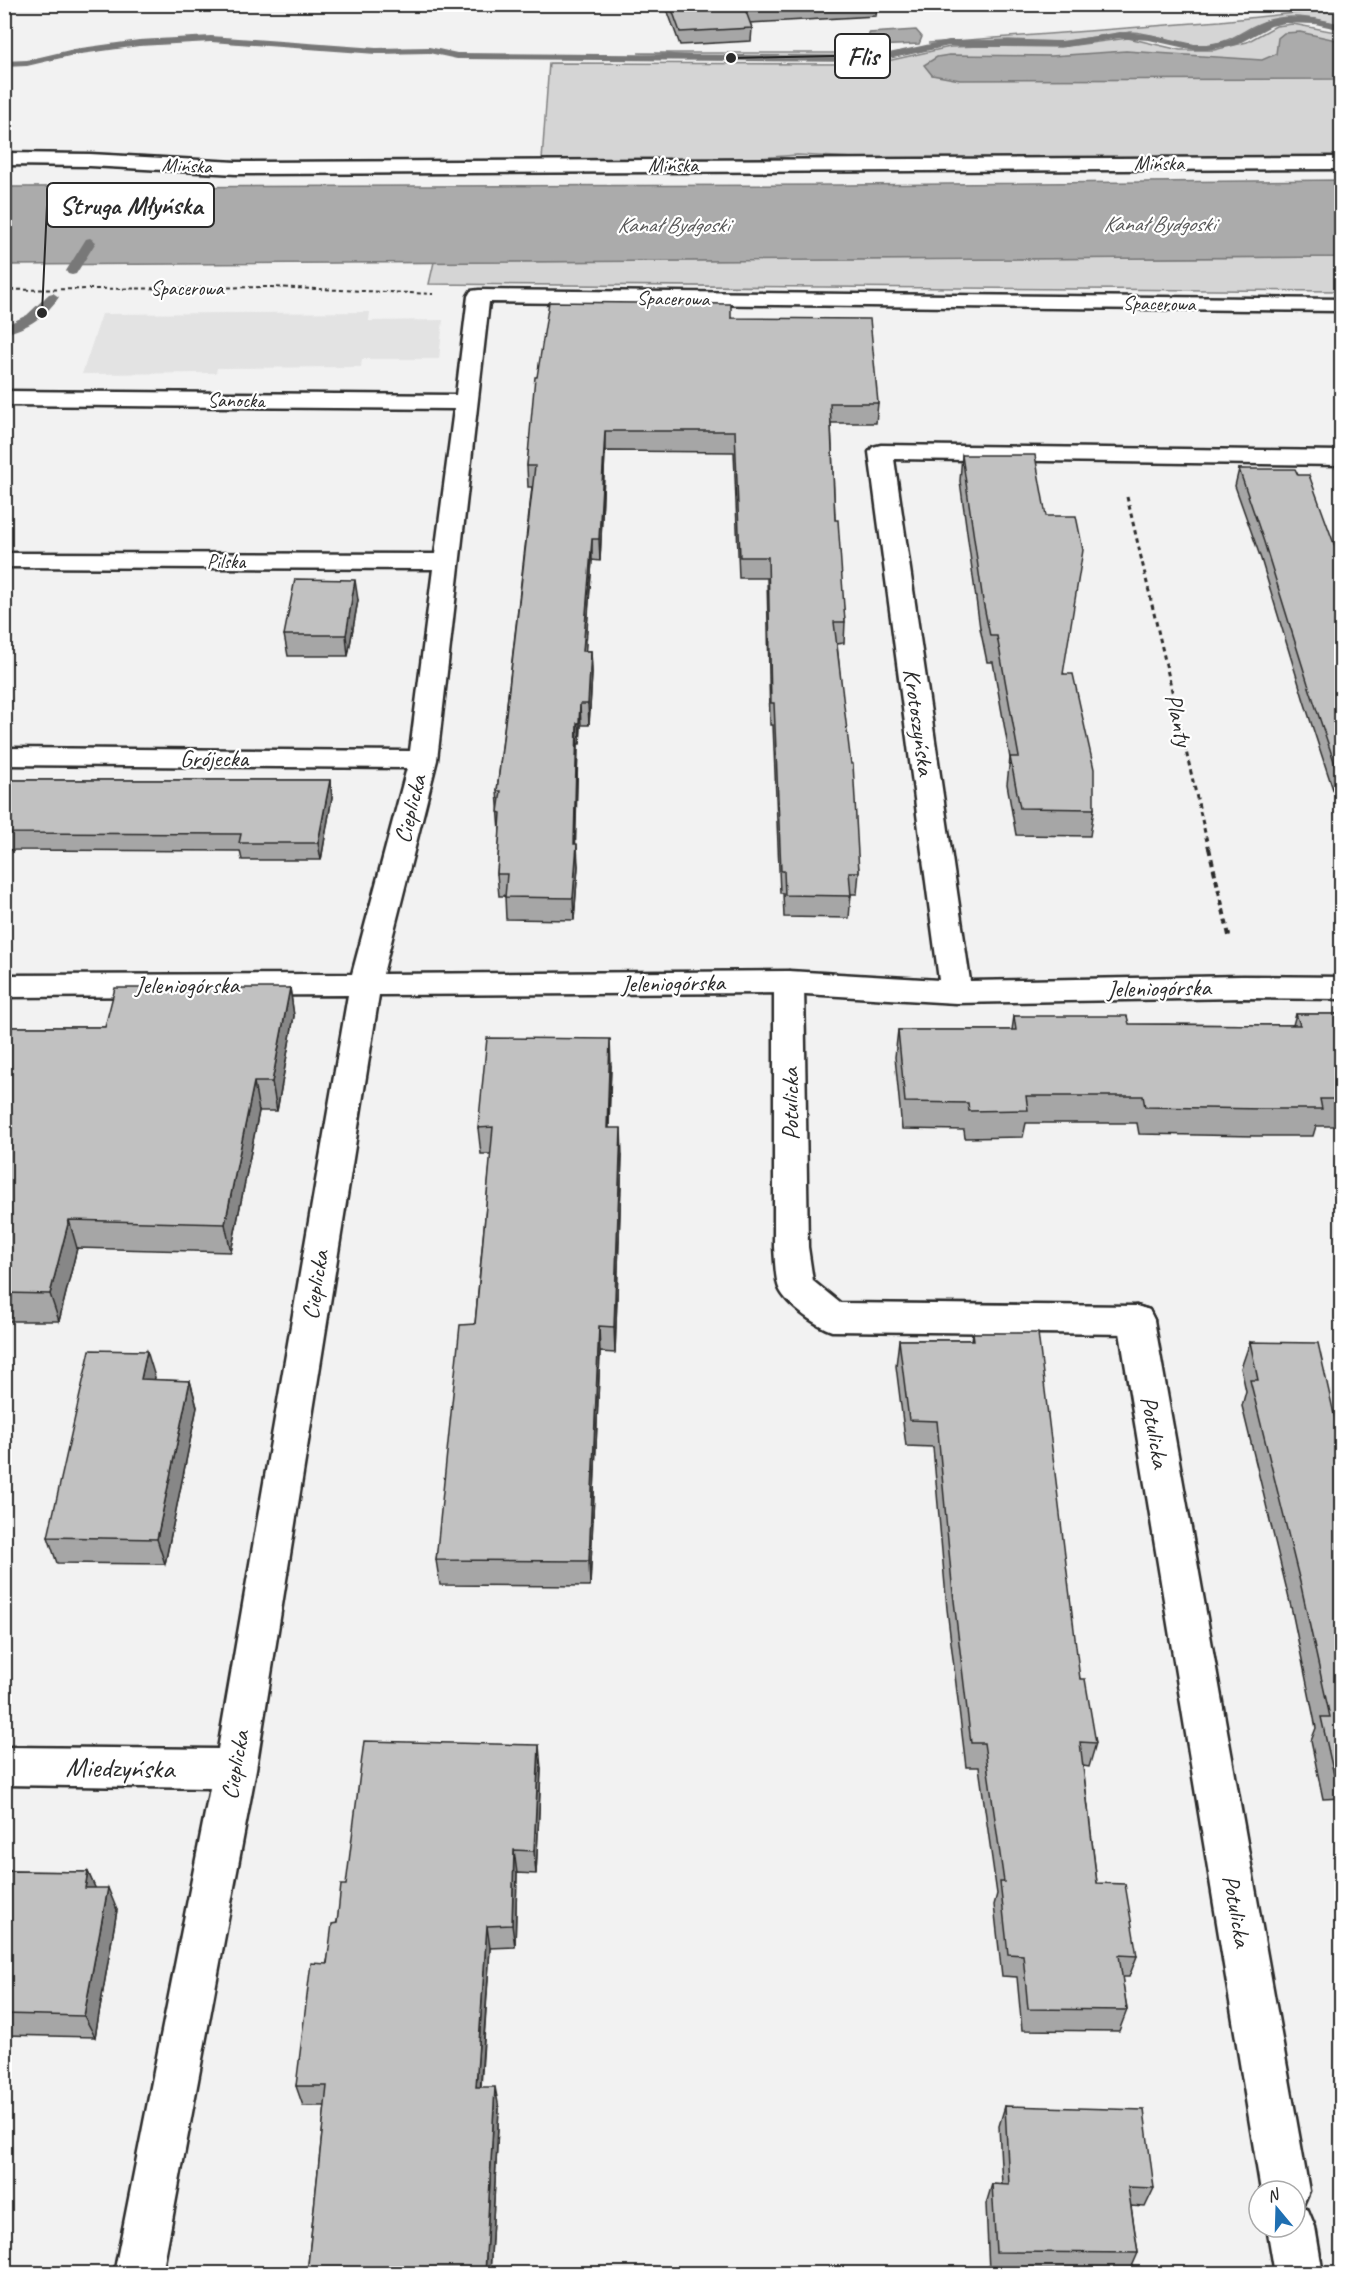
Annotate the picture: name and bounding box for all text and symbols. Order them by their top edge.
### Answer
callout: Flis [835,34,890,78]
text: Flis [847,40,882,73]
street label: Mińska [1134,151,1185,176]
street label: Mińska [161,152,214,179]
street label: Mińska [648,153,699,178]
callout: Struga Młyńska [47,183,214,227]
text: Struga Młyńska [59,189,205,222]
water label: Kanał Bydgoski [1103,210,1220,238]
water label: Kanał Bydgoski [617,211,734,239]
street label: Spacerowa [151,276,225,301]
street label: Spacerowa [636,285,711,312]
street label: Spacerowa [1122,290,1197,317]
street label: Sanocka [208,388,266,413]
street label: Pilska [207,549,247,574]
street label: Krotoszyńska [897,667,942,779]
street label: Planty [1158,691,1200,751]
street label: Grójecka [180,743,250,773]
street label: Cieplicka [387,770,433,846]
street label: Jeleniogórska [620,967,727,999]
street label: Jeleniogórska [134,970,240,1000]
street label: Jeleniogórska [1106,972,1213,1004]
street label: Potulicka [775,1066,805,1140]
street label: Cieplicka [295,1247,335,1322]
street label: Potulicka [1134,1394,1176,1472]
street label: Cieplicka [214,1727,256,1802]
street label: Miedzyńska [65,1749,176,1786]
street label: Potulicka [1216,1873,1258,1951]
north arrow [1247,2179,1307,2239]
text: N [1265,2184,1283,2207]

